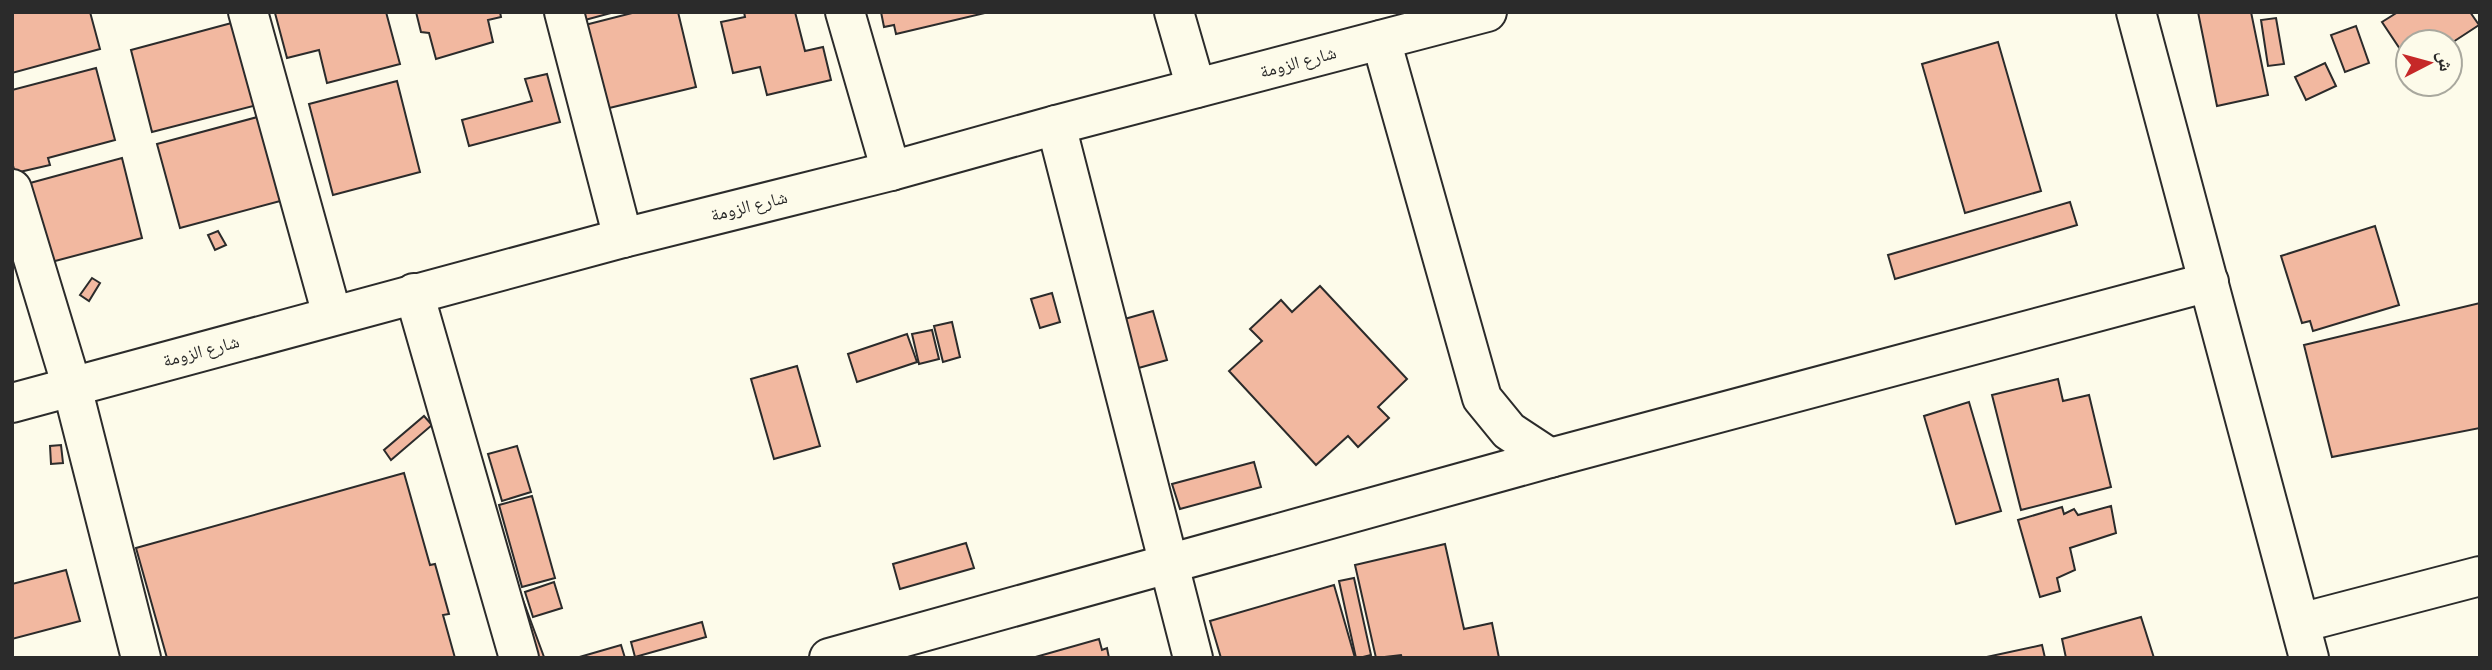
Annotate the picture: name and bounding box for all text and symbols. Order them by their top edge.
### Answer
north arrow [2394,28,2464,98]
street label: شارع الزومة [1257,39,1340,89]
text: ش [2426,50,2460,73]
street label: شارع الزومة [708,184,791,232]
street label: شارع الزومة [160,328,243,378]

